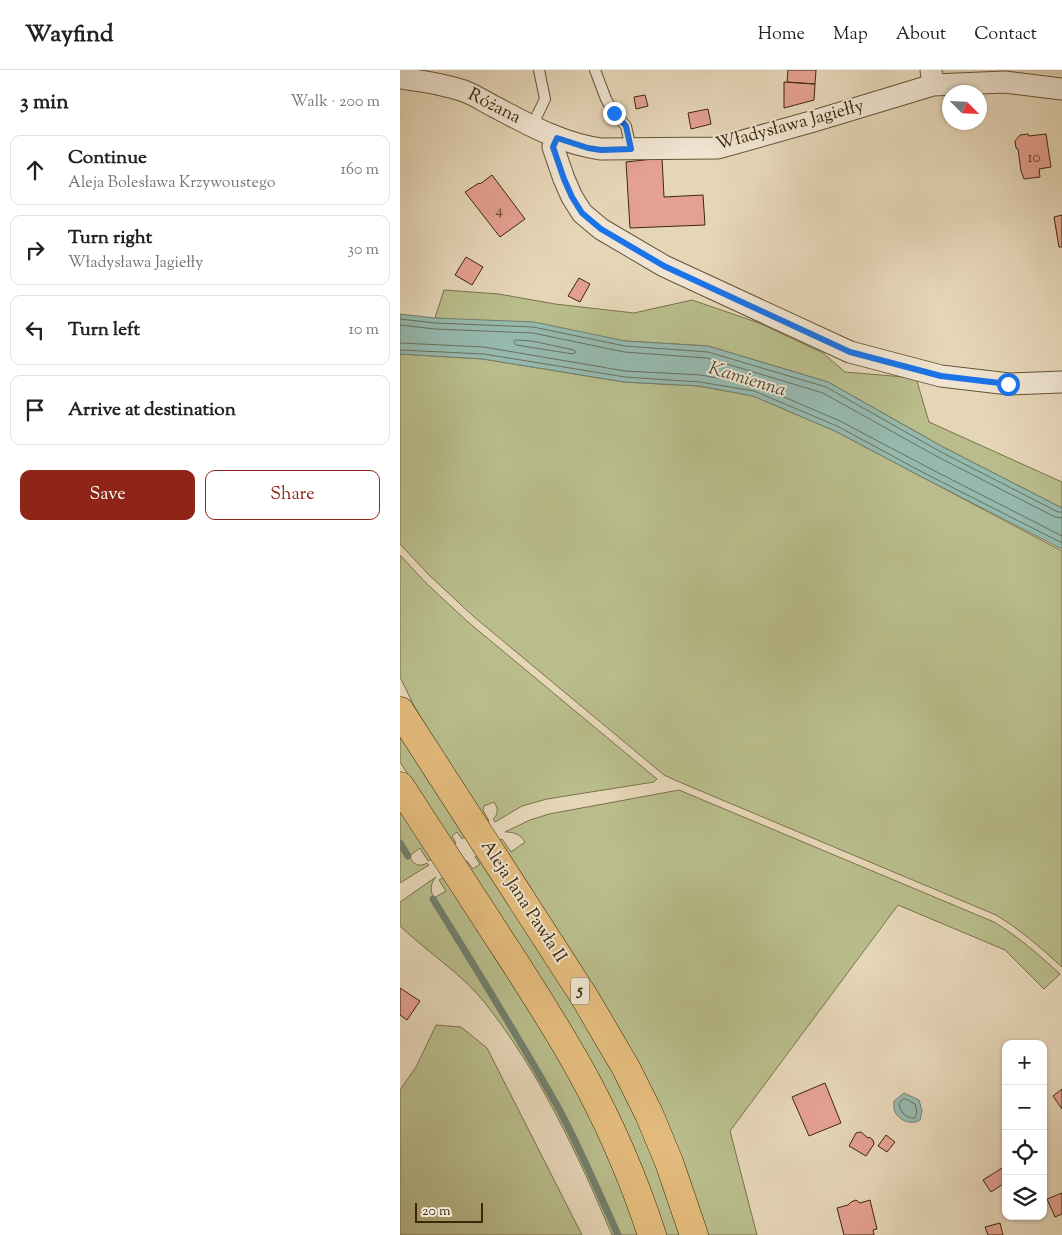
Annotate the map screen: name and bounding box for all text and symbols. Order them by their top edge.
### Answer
text: Wayfind [25,18,113,52]
text: Home [758,22,805,48]
text: Map [833,22,868,48]
text: About [896,22,946,48]
text: Contact [974,22,1037,48]
street label: Różana [463,83,525,131]
north arrow [942,85,987,130]
text: 3 min [20,88,69,118]
text: Walk · 200 m [291,91,380,114]
street label: Władysława Jagiełły [713,94,867,158]
route end [603,102,626,125]
text: Continue [68,145,147,172]
house number: 10 [1028,148,1041,169]
icon: ahead [21,156,49,184]
text: 160 m [341,159,379,182]
text: Aleja Bolesława Krzywoustego [68,172,276,195]
house number: 4 [495,201,503,222]
text: Turn right [68,225,152,252]
icon: right [21,236,49,264]
text: 30 m [348,239,379,262]
text: Władysława Jagiełły [68,252,203,275]
icon: left [21,316,49,344]
text: Turn left [68,317,140,344]
text: 10 m [349,319,379,342]
water label: Kamienna [705,355,789,405]
route start [997,373,1020,396]
icon: arrive [21,396,49,424]
text: Arrive at destination [68,397,236,424]
button: Save [20,470,195,520]
button: Share [205,470,380,520]
street label: Aleja Jana Pawła II [474,836,572,969]
road number: 5 [571,978,589,1004]
map controls [1002,1040,1047,1220]
button: + [1002,1040,1047,1085]
button: − [1002,1085,1047,1130]
button: locate [1002,1130,1047,1175]
button: layers [1002,1175,1047,1220]
scale bar [415,1200,482,1223]
text: 20 m [422,1202,451,1222]

